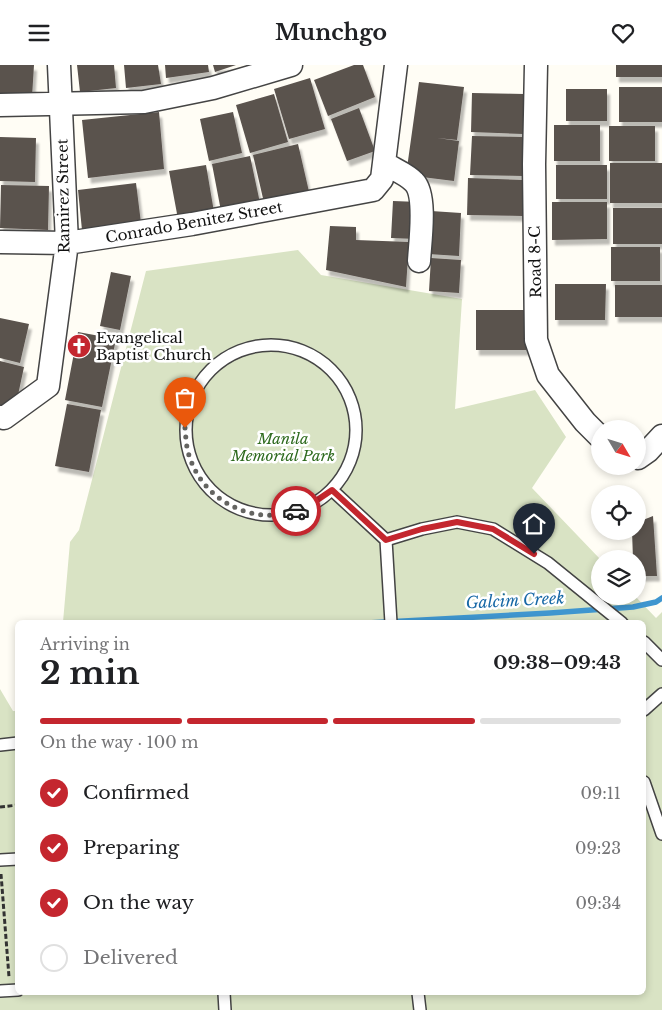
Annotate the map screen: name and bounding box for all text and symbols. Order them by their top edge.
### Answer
icon: menu [25,19,53,47]
text: Munchgo [275,19,387,46]
icon: heart [609,19,637,47]
street label: Ramirez Street [52,138,73,254]
street label: Conrado Benitez Street [104,197,284,247]
street label: Road 8-C [525,226,545,298]
place label: Evangelical Baptist Church [96,328,211,364]
church icon: Evangelical Baptist Church [66,333,92,359]
pin [164,377,206,428]
icon: bag [171,384,199,412]
north arrow [591,420,646,475]
map controls [591,420,646,605]
park label: Manila Memorial Park [230,429,335,465]
button: locate [591,485,646,540]
courier [271,486,321,536]
icon: car [282,497,310,525]
pin [513,503,555,554]
icon: home [520,510,548,538]
button: layers [591,550,646,605]
water label: Galcim Creek [465,587,565,613]
text: Arriving in [40,634,130,654]
text: 09:38–09:43 [493,651,621,674]
text: 2 min [40,653,140,693]
text: On the way · 100 m [40,732,198,752]
icon: check [40,779,68,807]
text: Confirmed [83,781,189,804]
text: 09:11 [580,783,621,803]
icon: check [40,834,68,862]
text: Preparing [83,836,179,859]
text: 09:23 [575,838,621,858]
icon: check [40,889,68,917]
text: On the way [83,891,194,914]
text: 09:34 [576,893,621,913]
text: Delivered [83,946,178,969]

